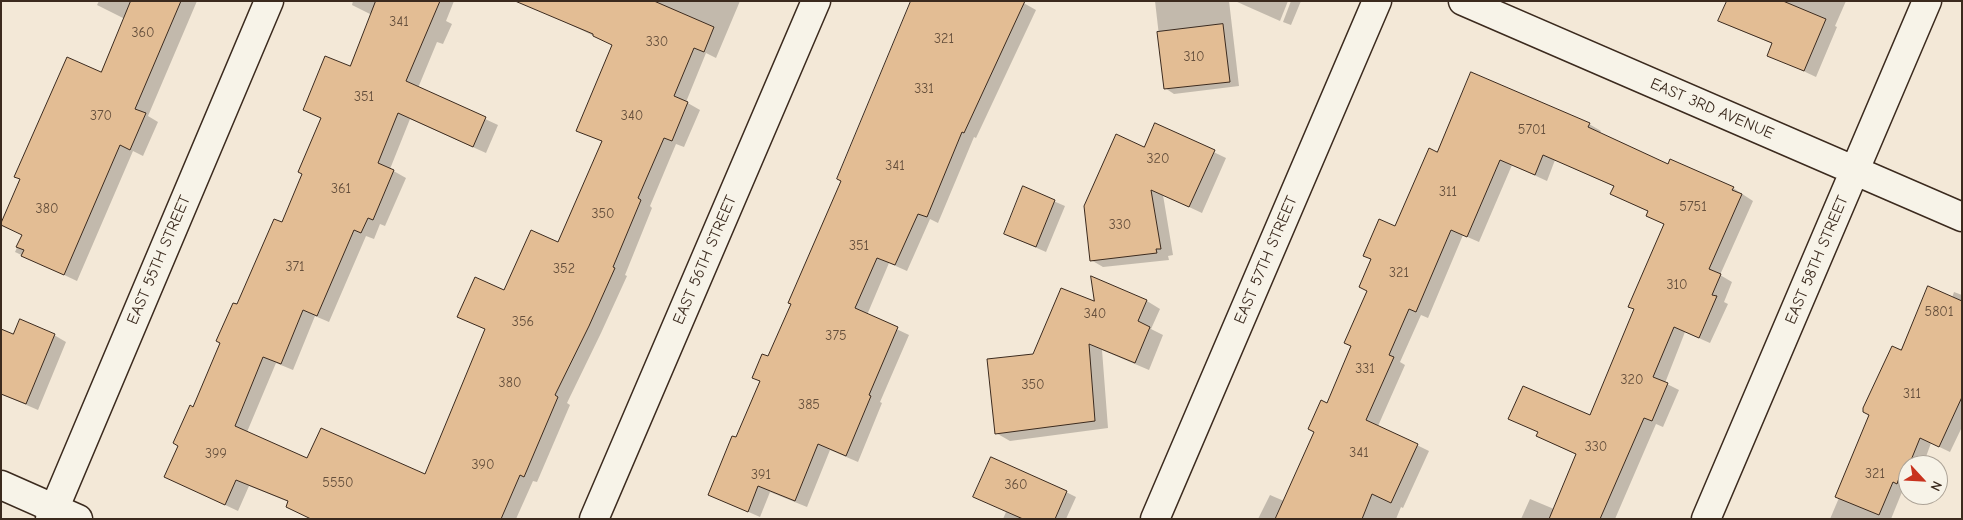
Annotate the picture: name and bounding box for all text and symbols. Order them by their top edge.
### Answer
house number: 341 [389,14,409,30]
house number: 360 [131,25,155,41]
house number: 321 [934,31,954,47]
house number: 330 [646,34,668,50]
house number: 310 [1183,49,1205,65]
street label: EAST 3RD AVENUE [1647,74,1777,144]
house number: 331 [914,81,934,97]
house number: 351 [354,89,374,105]
house number: 370 [90,108,112,124]
house number: 340 [621,108,643,124]
house number: 5701 [1518,122,1546,138]
house number: 320 [1147,151,1169,167]
house number: 341 [885,158,905,174]
house number: 361 [331,181,351,197]
house number: 311 [1439,184,1457,200]
street label: EAST 55TH STREET [123,193,195,327]
street label: EAST 56TH STREET [669,193,741,327]
street label: EAST 57TH STREET [1230,193,1302,327]
street label: EAST 58TH STREET [1781,193,1853,327]
house number: 5751 [1679,199,1707,215]
house number: 380 [36,201,58,217]
house number: 350 [591,206,615,222]
house number: 330 [1109,217,1131,233]
house number: 351 [849,238,869,254]
house number: 371 [285,259,305,275]
house number: 352 [553,261,575,277]
house number: 321 [1389,265,1409,281]
house number: 310 [1666,277,1688,293]
house number: 5801 [1925,304,1953,320]
house number: 340 [1084,306,1106,322]
house number: 356 [512,314,534,330]
house number: 375 [825,328,847,344]
house number: 331 [1355,361,1375,377]
house number: 320 [1621,372,1643,388]
house number: 380 [499,375,521,391]
house number: 350 [1021,377,1045,393]
house number: 311 [1903,386,1921,402]
house number: 385 [798,397,820,413]
house number: 330 [1585,439,1607,455]
house number: 341 [1349,445,1369,461]
house number: 399 [205,446,227,462]
north arrow [1898,455,1948,505]
house number: 390 [471,457,495,473]
house number: 321 [1865,466,1885,482]
house number: 391 [751,467,771,483]
house number: 5550 [322,475,354,491]
house number: 360 [1004,477,1028,493]
text: N [1927,478,1946,494]

